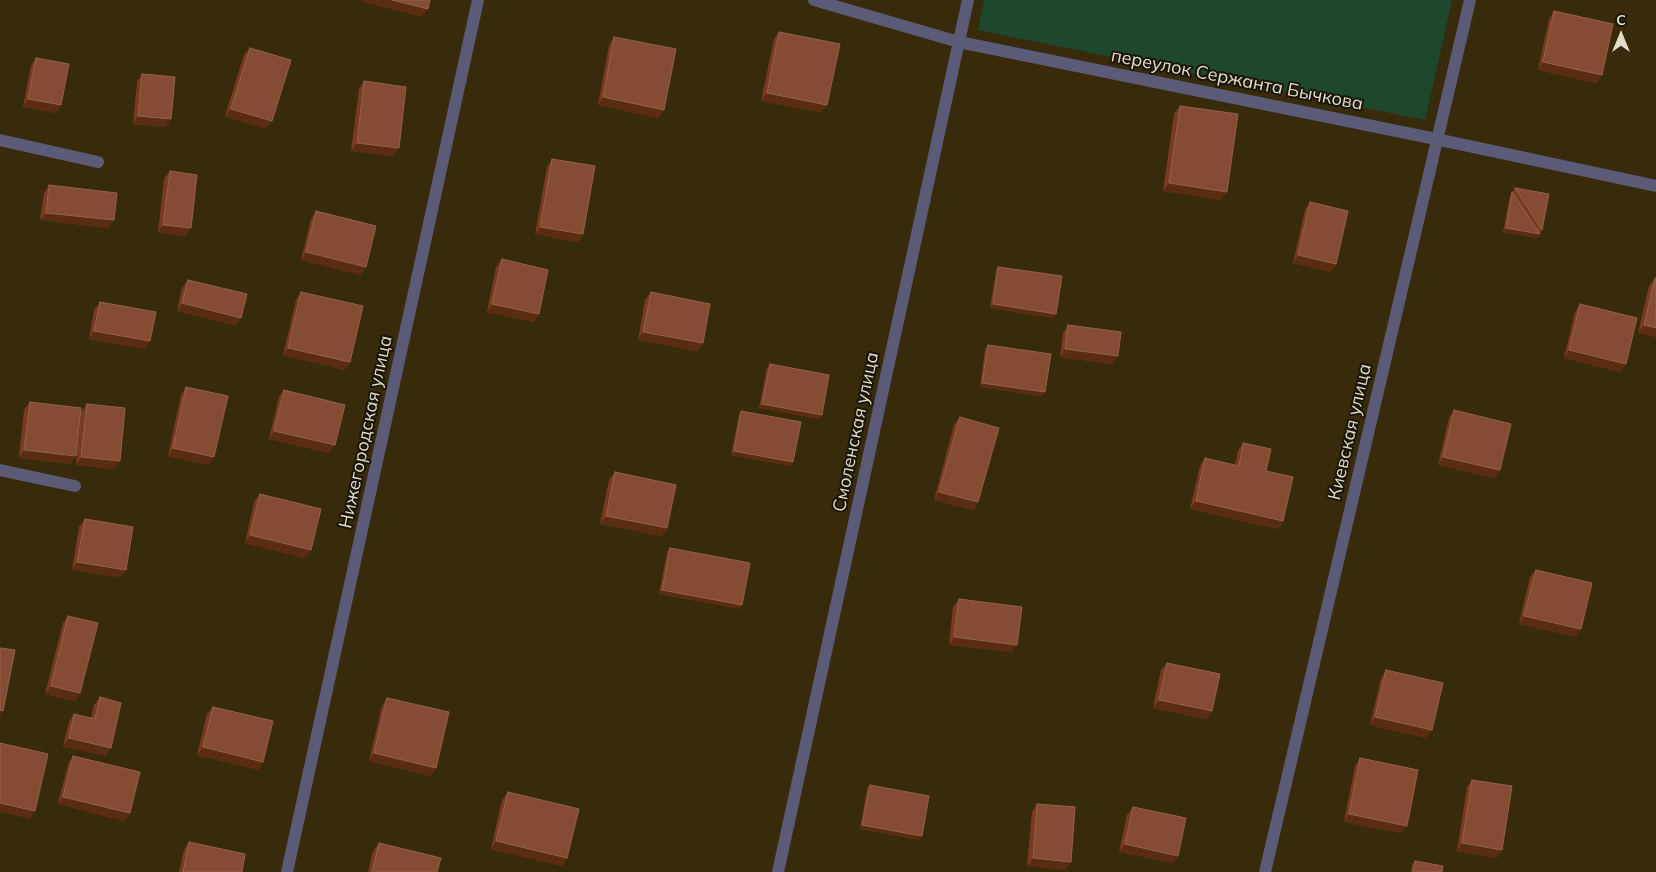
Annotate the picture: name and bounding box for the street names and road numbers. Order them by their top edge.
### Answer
street label: переулок Сержанта Бычкова [1109,45,1365,115]
street label: Нижегородская улица [335,334,397,530]
street label: Смоленская улица [829,350,883,514]
street label: Киевская улица [1324,362,1376,502]

